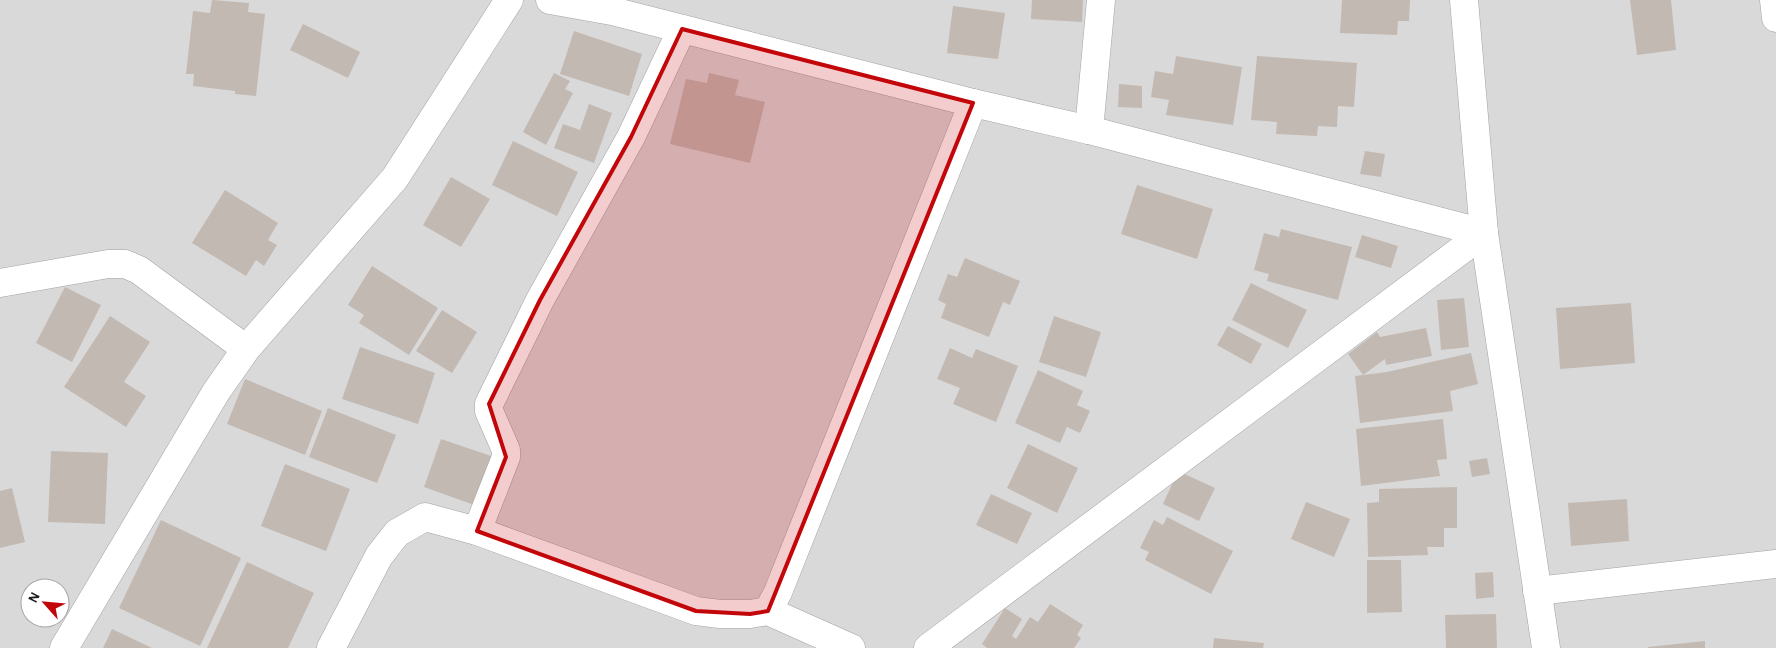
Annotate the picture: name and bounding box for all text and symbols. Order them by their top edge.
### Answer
north arrow [20,578,70,628]
text: N [26,590,43,605]

